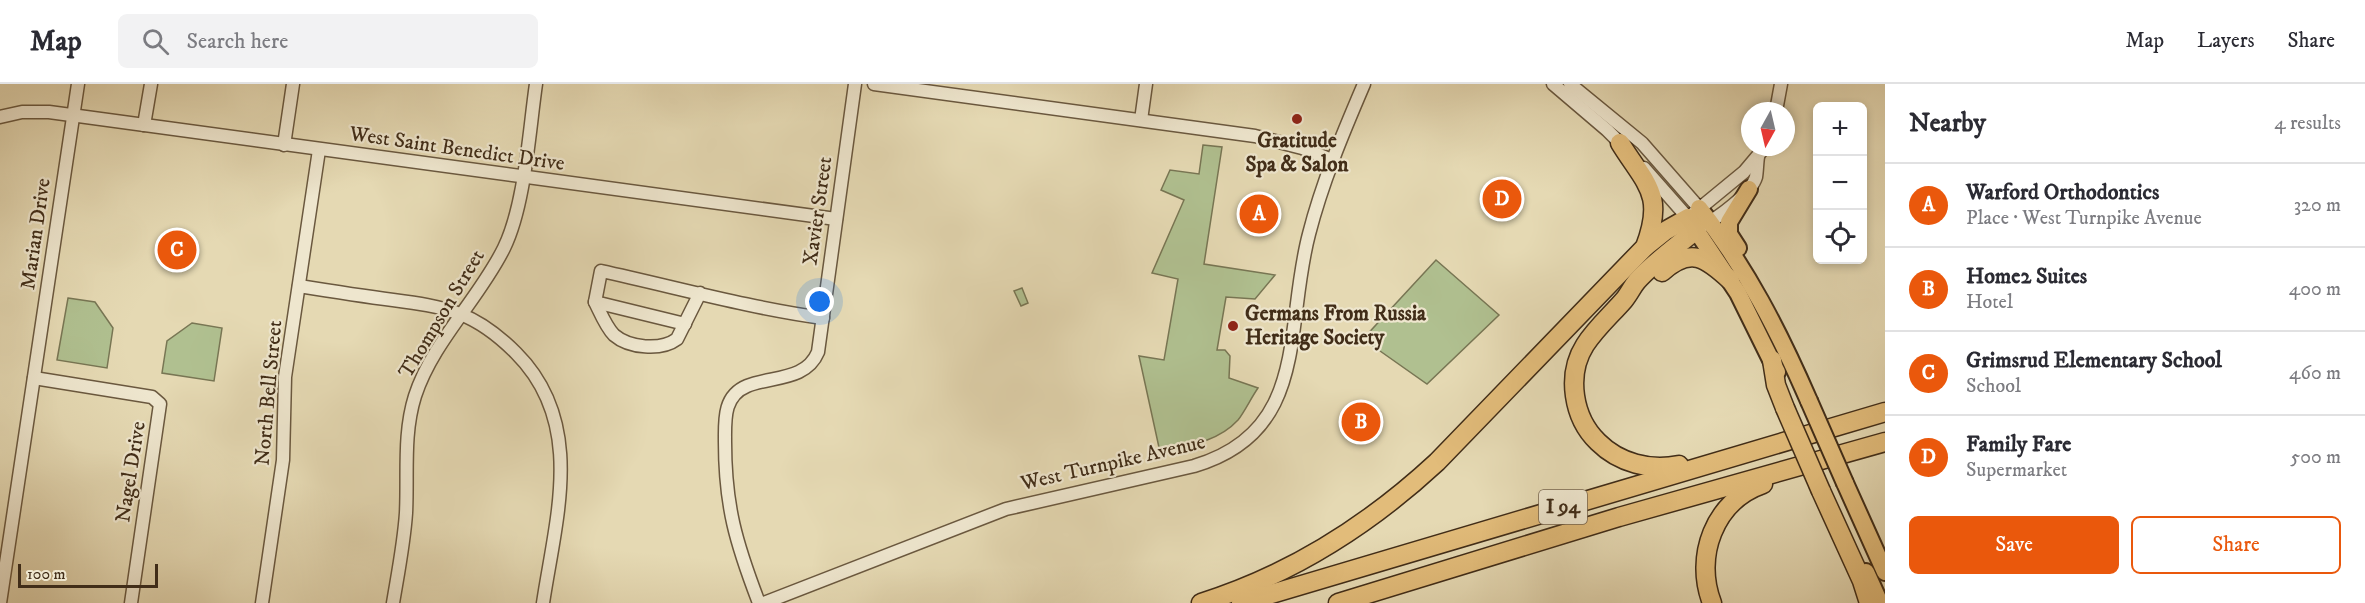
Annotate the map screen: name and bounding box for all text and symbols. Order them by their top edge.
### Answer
search box [118,14,538,68]
text: Map [30,24,82,59]
icon: search [139,25,172,58]
text: Search here [187,28,288,55]
text: Map [2125,28,2164,54]
text: Layers [2197,28,2255,54]
text: Share [2288,28,2335,54]
north arrow [1741,102,1795,156]
map controls [1813,102,1867,264]
button: + [1813,102,1867,156]
text: Nearby [1909,107,1986,140]
text: 4 results [2274,111,2341,136]
marker: Gratitude Spa & Salon [1290,112,1304,126]
street label: West Saint Benedict Drive [347,121,567,177]
place label: Gratitude Spa & Salon [1246,128,1350,178]
street label: Xavier Street [798,155,839,267]
button: − [1813,156,1867,210]
street label: Marian Drive [15,176,57,292]
pin: D [1482,176,1522,222]
text: Warford Orthodontics [1966,179,2159,206]
pin: A [1240,192,1278,236]
text: A [1922,193,1935,218]
text: 320 m [2294,193,2341,218]
text: Place · West Turnpike Avenue [1966,206,2202,231]
button: locate [1813,210,1867,264]
pin: C [158,228,196,272]
street label: Thompson Street [393,245,491,383]
text: Home2 Suites [1966,263,2087,290]
text: B [1922,277,1935,302]
text: 400 m [2289,277,2341,302]
your location [805,287,834,316]
text: Hotel [1966,290,2013,315]
place label: Germans From Russia Heritage Society [1245,301,1427,351]
street label: North Bell Street [250,319,288,467]
marker: Germans From Russia Heritage Society [1226,319,1240,333]
text: Grimsrud Elementary School [1966,347,2222,374]
text: C [1922,361,1935,386]
text: 460 m [2289,361,2341,386]
text: School [1966,374,2021,399]
pin: B [1342,400,1380,444]
street label: Nagel Drive [110,419,152,524]
street label: West Turnpike Avenue [1017,429,1208,497]
text: Family Fare [1966,431,2071,458]
text: D [1921,445,1936,470]
text: 500 m [2290,445,2341,470]
text: Supermarket [1966,458,2067,483]
road number: I 94 [1539,490,1587,524]
button: Save [1909,516,2119,574]
button: Share [2131,516,2341,574]
scale bar [18,561,158,588]
text: 100 m [27,564,66,584]

